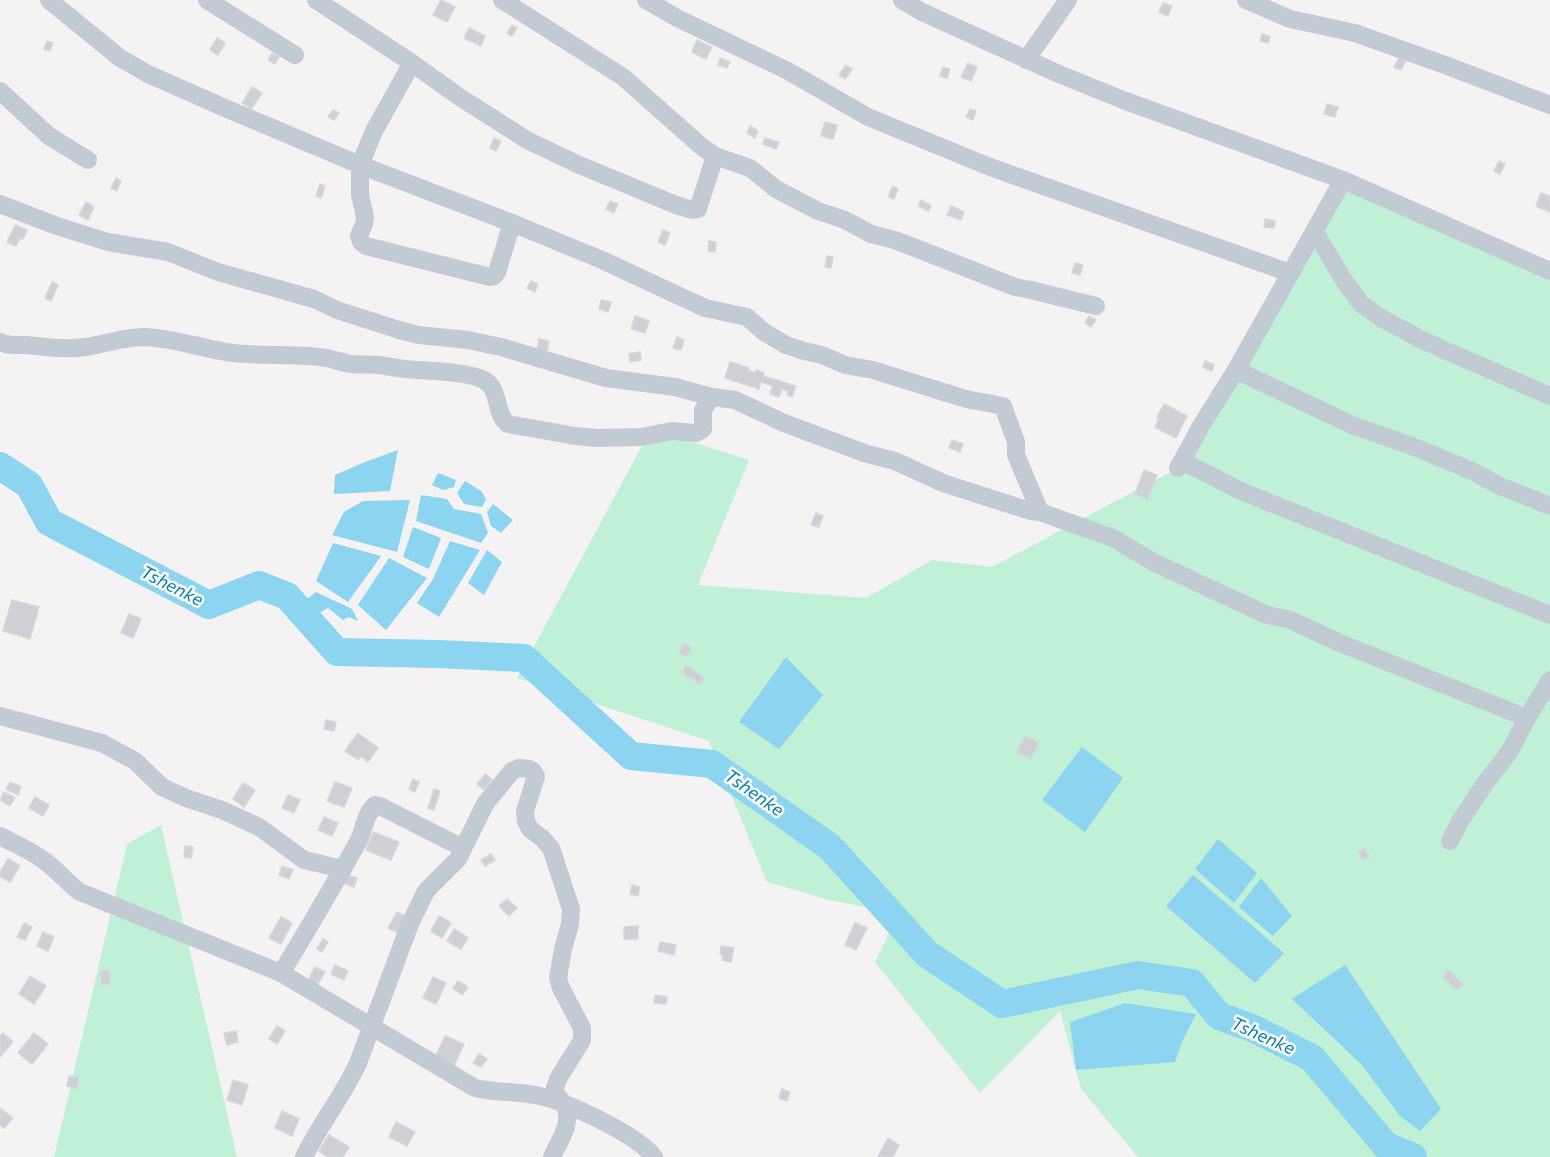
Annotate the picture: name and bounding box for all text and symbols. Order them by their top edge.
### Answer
water label: Tshenke [137,561,207,611]
water label: Tshenke [720,765,788,821]
water label: Tshenke [1228,1012,1298,1060]

